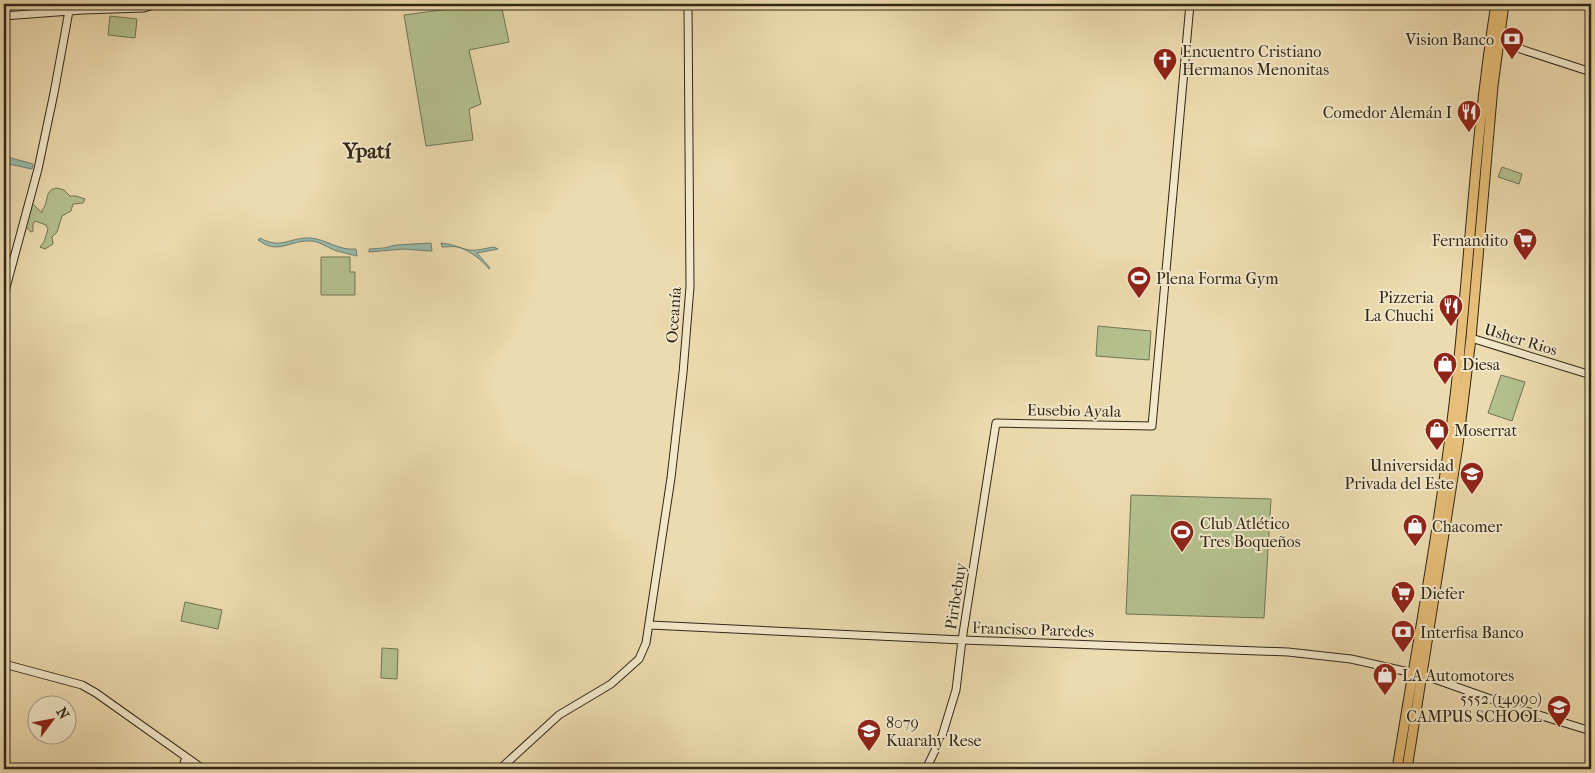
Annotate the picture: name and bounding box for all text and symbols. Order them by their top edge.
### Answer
bank icon: Vision Banco [1499,26,1525,60]
place label: Vision Banco [1404,30,1494,49]
place label: Encuentro Cristiano Hermanos Menonitas [1182,42,1329,79]
church icon: Encuentro Cristiano Hermanos Menonitas [1152,47,1178,81]
restaurant icon: Comedor Alemán I [1456,99,1482,133]
place label: Comedor Alemán I [1323,103,1452,122]
district label: Ypatí [342,139,392,163]
supermarket icon: Fernandito [1512,227,1538,261]
place label: Fernandito [1432,231,1508,250]
sports icon: Plena Forma Gym [1126,265,1152,299]
place label: Plena Forma Gym [1156,269,1279,288]
street label: Oceanía [662,286,685,344]
place label: Pizzeria La Chuchi [1364,288,1435,325]
restaurant icon: Pizzeria La Chuchi [1438,293,1464,327]
street label: Usher Rios [1482,319,1560,360]
shop icon: Diesa [1432,351,1458,385]
place label: Diesa [1462,355,1501,374]
street label: Eusebio Ayala [1027,400,1122,421]
shop icon: Moserrat [1424,417,1450,451]
place label: Moserrat [1454,421,1517,440]
place label: Universidad Privada del Este [1345,456,1454,493]
school or university icon: Universidad Privada del Este [1459,461,1485,495]
shop icon: Chacomer [1402,513,1428,547]
place label: Club Atlético Tres Boqueños [1200,514,1301,551]
place label: Chacomer [1432,517,1502,536]
sports icon: Club Atlético Tres Boqueños [1169,519,1195,553]
street label: Piribebuy [941,561,970,631]
supermarket icon: Diefer [1390,580,1416,614]
place label: Diefer [1420,584,1465,603]
street label: Francisco Paredes [972,618,1095,641]
bank icon: Interfisa Banco [1390,619,1416,653]
place label: Interfisa Banco [1420,623,1524,642]
shop icon: LA Automotores [1372,662,1398,696]
place label: LA Automotores [1402,666,1514,685]
place label: 5552 (14990) CAMPUS SCHOOL [1406,689,1542,726]
school or university icon: 5552 (14990) CAMPUS SCHOOL [1546,694,1572,728]
north arrow [28,696,78,746]
text: N [53,704,73,723]
place label: 8079 Kuarahy Rese [886,713,982,750]
school or university icon: 8079 Kuarahy Rese [856,718,882,752]

